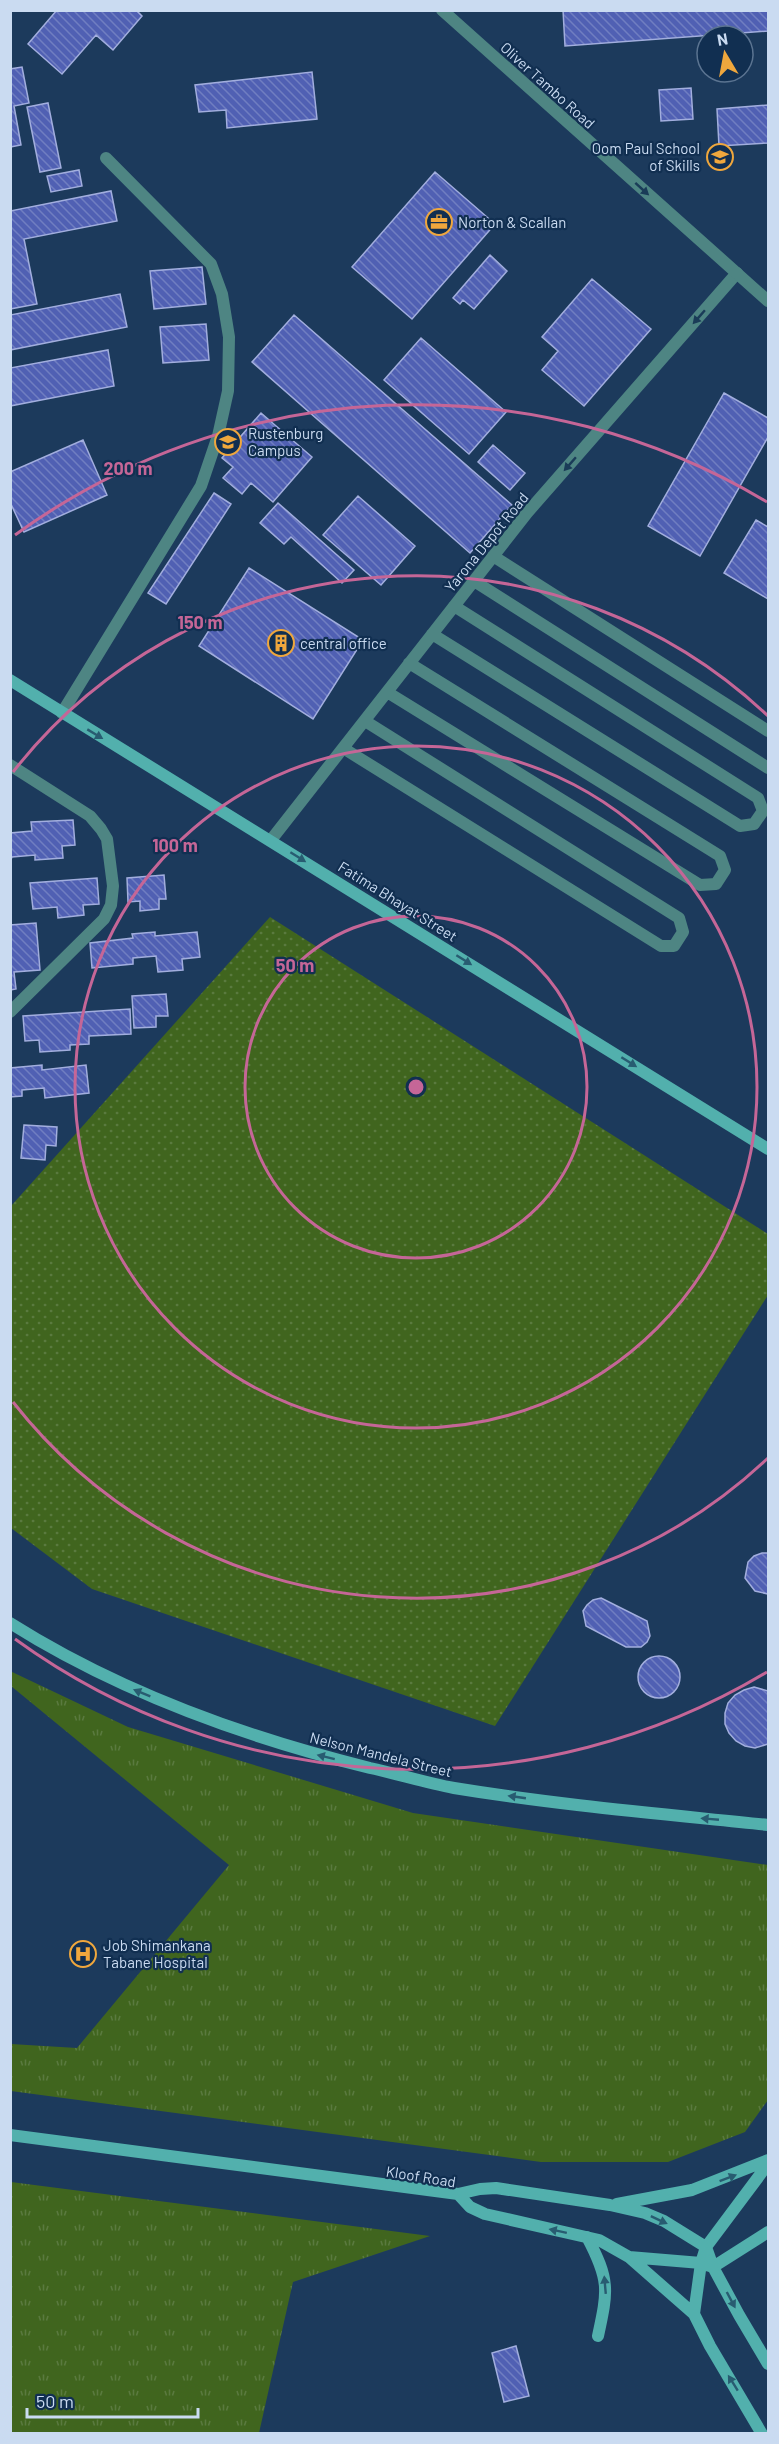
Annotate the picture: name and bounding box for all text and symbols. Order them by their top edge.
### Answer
north arrow [695,24,755,84]
text: N [715,28,729,49]
street label: Oliver Tambo Road [497,38,599,132]
place label: Oom Paul School of Skills [592,139,700,174]
school or university icon: Oom Paul School of Skills [705,142,735,172]
one-way arrow [634,182,649,195]
office icon: Norton & Scallan [424,207,454,237]
place label: Norton & Scallan [458,213,566,231]
one-way arrow [693,309,706,324]
place label: Rustenburg Campus [248,424,323,459]
school or university icon: Rustenburg Campus [213,427,243,457]
one-way arrow [564,456,577,471]
text: 200 m [103,457,153,479]
street label: Yarona Depot Road [440,489,532,595]
text: 150 m [178,611,222,633]
building icon: central office [266,628,296,658]
place label: central office [300,634,387,652]
one-way arrow [87,728,103,739]
text: 100 m [152,834,198,856]
one-way arrow [290,851,306,862]
street label: Fatima Bhayat Street [335,857,461,945]
text: 50 m [276,954,314,976]
one-way arrow [456,954,472,965]
one-way arrow [621,1057,637,1068]
centre of rings [406,1077,426,1097]
one-way arrow [133,1688,151,1697]
street label: Nelson Mandela Street [308,1728,454,1780]
one-way arrow [317,1751,335,1761]
one-way arrow [507,1792,526,1801]
one-way arrow [701,1814,720,1824]
place label: Job Shimankana Tabane Hospital [103,1936,211,1971]
hospital icon: Job Shimankana Tabane Hospital [68,1939,98,1969]
street label: Kloof Road [385,2162,457,2190]
one-way arrow [719,2173,737,2182]
one-way arrow [651,2215,668,2224]
one-way arrow [549,2225,567,2235]
one-way arrow [600,2275,610,2294]
one-way arrow [726,2292,736,2309]
one-way arrow [727,2375,738,2391]
scale bar [27,2381,198,2419]
text: 50 m [36,2390,74,2412]

